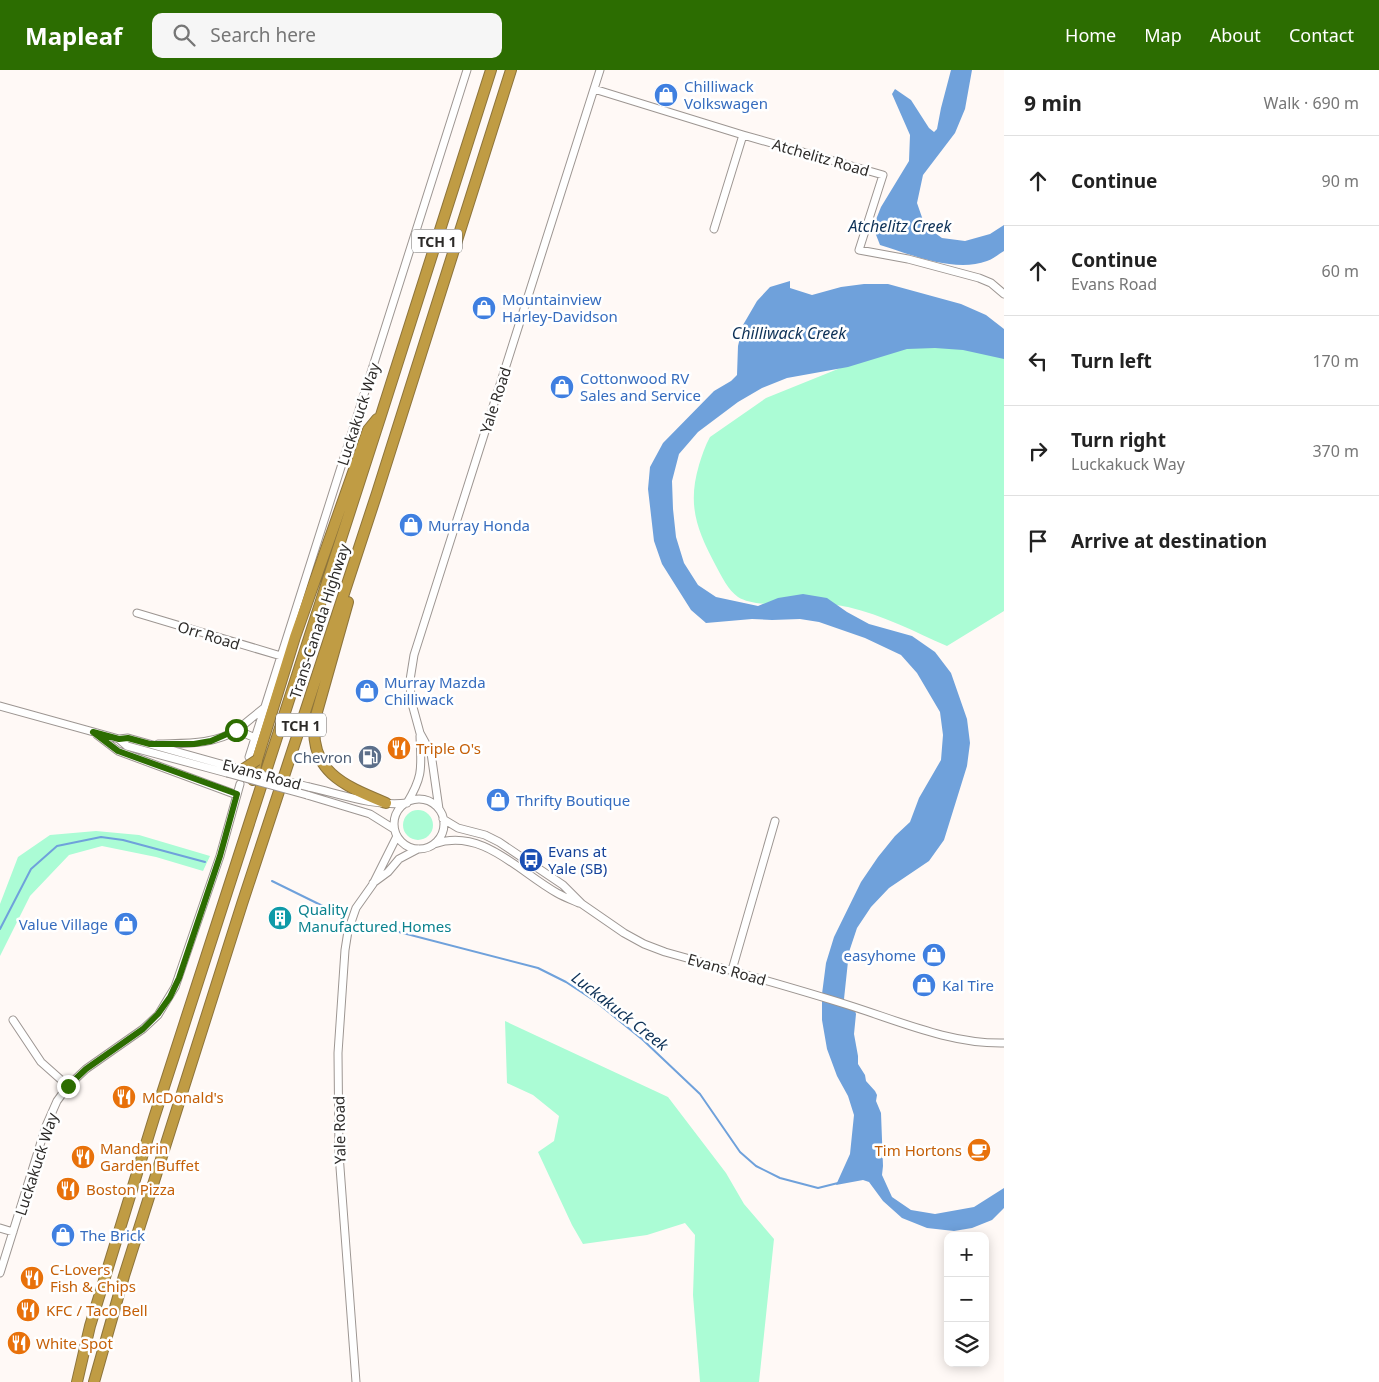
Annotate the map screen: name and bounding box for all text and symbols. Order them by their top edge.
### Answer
search box [152,13,502,58]
text: Mapleaf [25,19,122,52]
icon: search [170,21,198,49]
text: Search here [210,22,316,48]
text: Home [1065,23,1116,47]
text: Map [1144,23,1182,47]
text: About [1210,23,1261,47]
text: Contact [1289,23,1354,47]
place label: Chilliwack Volkswagen [684,76,768,113]
shop icon: Chilliwack Volkswagen [653,82,679,108]
text: 9 min [1024,89,1082,117]
text: Walk · 690 m [1264,92,1359,114]
street label: Atchelitz Road [770,134,872,180]
icon: ahead [1024,167,1052,195]
text: Continue [1071,168,1157,194]
text: 90 m [1322,170,1359,192]
water label: Atchelitz Creek [848,215,953,237]
road number: TCH 1 [412,230,462,252]
text: Continue [1071,247,1157,273]
icon: ahead [1024,257,1052,285]
text: 60 m [1322,260,1359,282]
text: Evans Road [1071,273,1157,295]
place label: Mountainview Harley-Davidson [502,289,618,326]
shop icon: Mountainview Harley-Davidson [471,295,497,321]
water label: Chilliwack Creek [732,322,847,344]
icon: left [1024,347,1052,375]
text: Turn left [1071,348,1152,374]
text: 170 m [1312,350,1359,372]
street label: Luckakuck Way [332,360,384,468]
street label: Yale Road [475,364,515,436]
place label: Cottonwood RV Sales and Service [580,368,701,405]
shop icon: Cottonwood RV Sales and Service [549,374,575,400]
text: Turn right [1071,427,1166,453]
icon: right [1024,437,1052,465]
text: 370 m [1312,440,1359,462]
text: Luckakuck Way [1071,453,1185,475]
shop icon: Murray Honda [398,512,424,538]
place label: Murray Honda [428,515,530,535]
icon: arrive [1024,527,1052,555]
text: Arrive at destination [1071,528,1267,554]
street label: Trans-Canada Highway [285,541,354,701]
street label: Orr Road [175,616,243,654]
place label: Murray Mazda Chilliwack [384,672,486,709]
shop icon: Murray Mazda Chilliwack [354,678,380,704]
road number: TCH 1 [276,714,326,736]
route start [225,719,248,742]
restaurant icon: Triple O's [386,735,412,761]
place label: Triple O's [416,738,481,758]
fuel station icon: Chevron [357,744,383,770]
place label: Chevron [293,747,352,767]
street label: Evans Road [220,754,304,794]
shop icon: Thrifty Boutique [485,787,511,813]
place label: Thrifty Boutique [516,790,630,810]
place label: Evans at Yale (SB) [548,841,607,878]
bus stop icon: Evans at Yale (SB) [518,847,544,873]
place label: Quality Manufactured Homes [298,899,451,936]
building icon: Quality Manufactured Homes [267,905,293,931]
shop icon: Value Village [113,911,139,937]
place label: Value Village [19,914,108,934]
shop icon: easyhome [921,942,947,968]
place label: easyhome [843,945,916,965]
street label: Evans Road [685,948,769,990]
water label: Luckakuck Creek [567,966,674,1056]
shop icon: Kal Tire [911,972,937,998]
place label: Kal Tire [942,975,994,995]
route end [57,1075,80,1098]
restaurant icon: McDonald's [111,1084,137,1110]
place label: McDonald's [142,1087,224,1107]
street label: Yale Road [328,1096,350,1164]
street label: Luckakuck Way [10,1110,62,1218]
cafe icon: Tim Hortons [966,1137,992,1163]
place label: Mandarin Garden Buffet [100,1138,200,1175]
place label: Tim Hortons [875,1140,962,1160]
restaurant icon: Mandarin Garden Buffet [70,1144,96,1170]
restaurant icon: Boston Pizza [55,1176,81,1202]
place label: Boston Pizza [86,1179,175,1199]
shop icon: The Brick [50,1222,76,1248]
place label: The Brick [80,1225,145,1245]
map controls [944,1232,989,1367]
button: + [944,1232,989,1277]
place label: C-Lovers Fish & Chips [50,1259,136,1296]
restaurant icon: C-Lovers Fish & Chips [19,1265,45,1291]
button: − [944,1277,989,1322]
restaurant icon: KFC / Taco Bell [15,1297,41,1323]
place label: KFC / Taco Bell [46,1300,148,1320]
button: layers [944,1322,989,1367]
restaurant icon: White Spot [6,1330,32,1356]
place label: White Spot [36,1333,113,1353]

